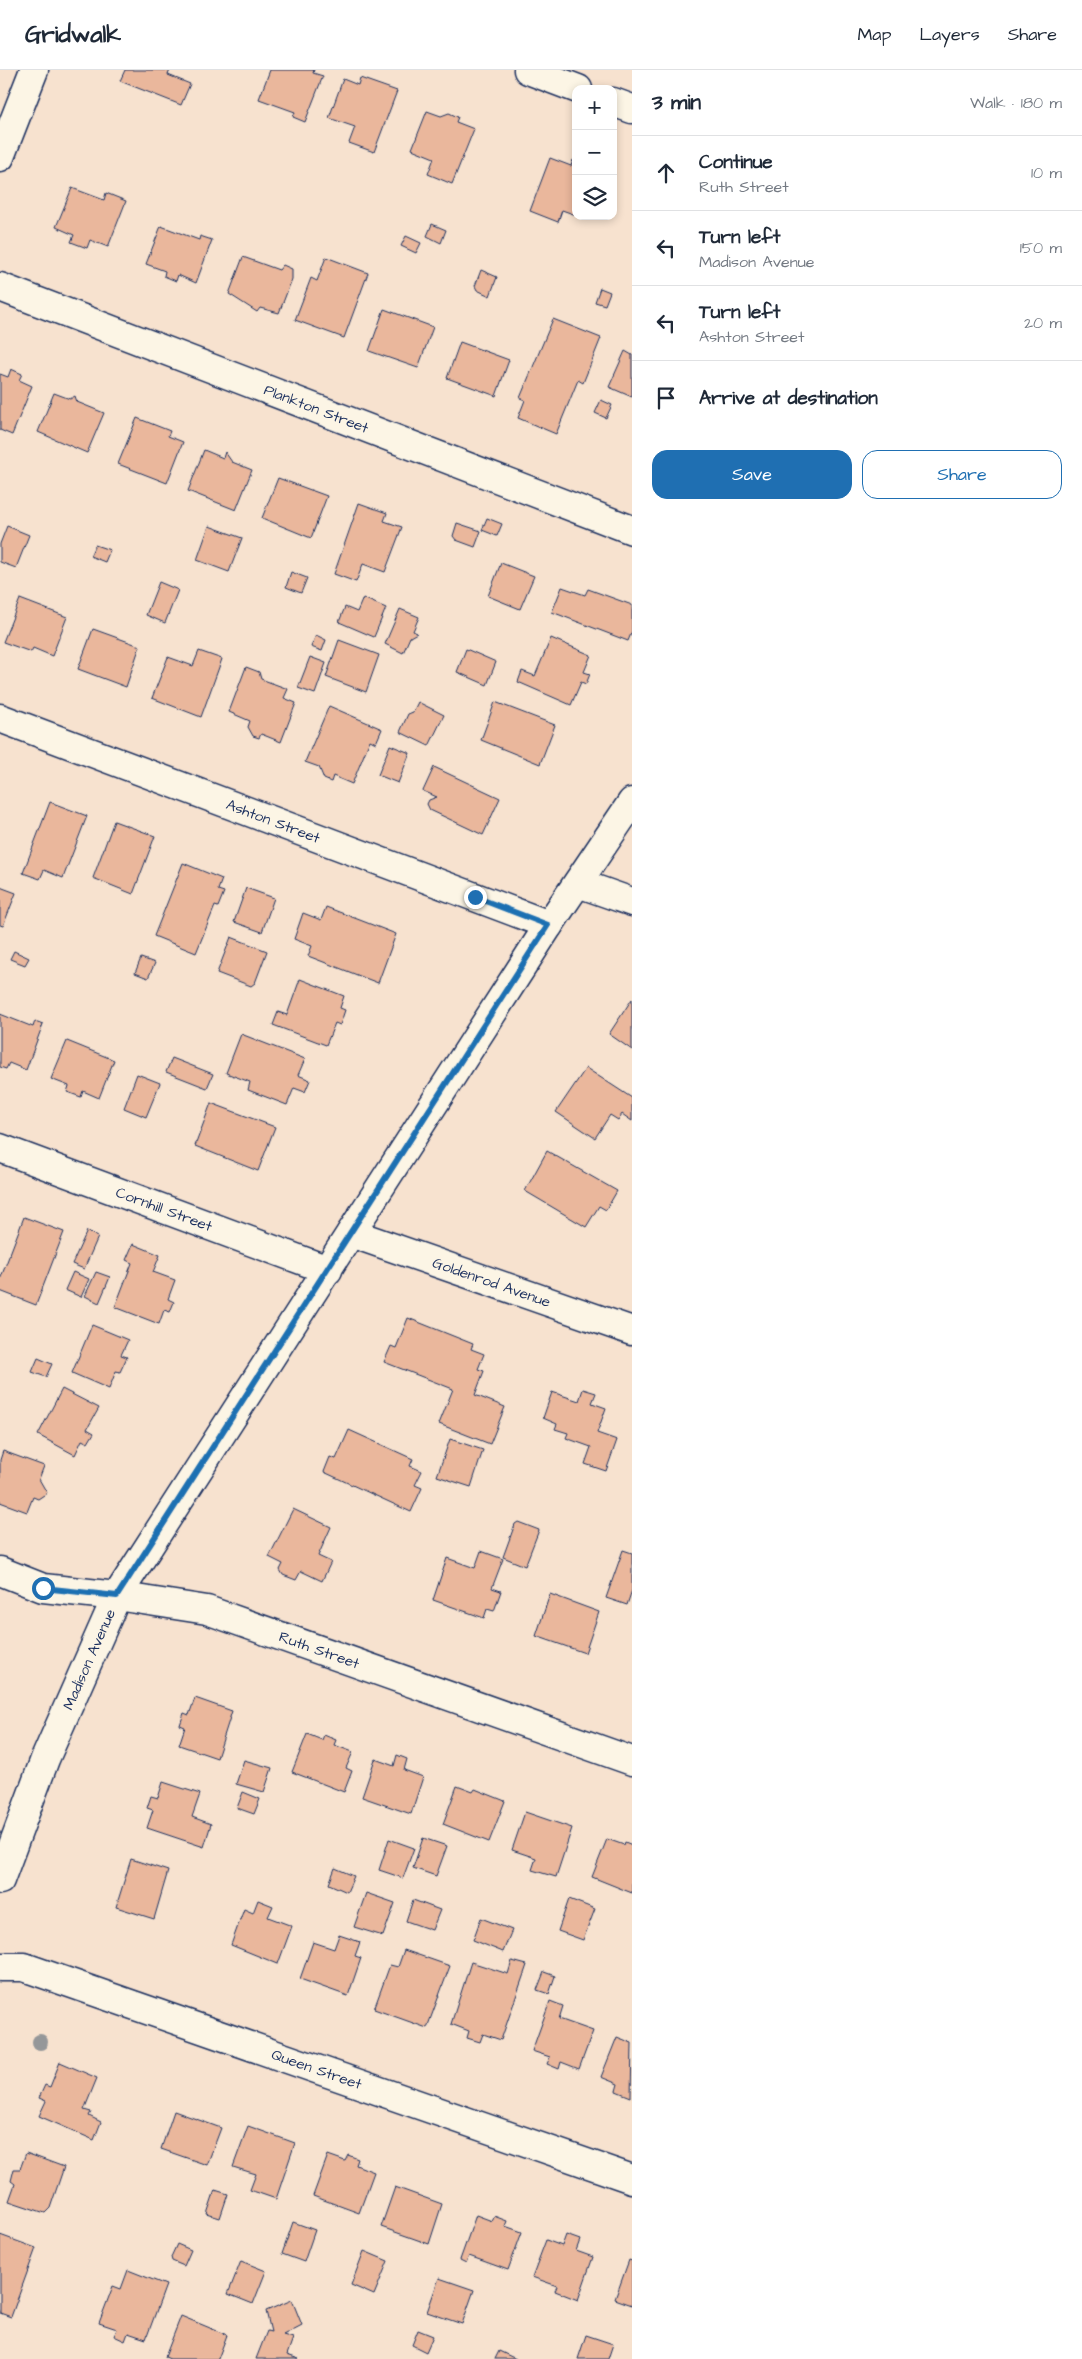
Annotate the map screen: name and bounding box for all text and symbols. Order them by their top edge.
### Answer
text: Gridwalk [25,18,121,52]
text: Map [857,22,891,47]
text: Layers [919,22,980,47]
text: Share [1008,22,1057,47]
map controls [572,85,617,220]
button: + [572,85,617,130]
text: 3 min [652,88,701,117]
text: Walk · 180 m [970,92,1062,114]
button: − [572,130,617,175]
text: Continue [699,149,773,176]
icon: ahead [652,159,680,187]
text: 10 m [1031,162,1062,184]
button: layers [572,175,617,220]
text: Ruth Street [699,176,789,198]
text: Turn left [699,224,780,251]
icon: left [652,234,680,262]
text: 150 m [1020,237,1062,259]
text: Madison Avenue [699,251,814,273]
text: Turn left [699,299,780,326]
icon: left [652,309,680,337]
text: 20 m [1024,312,1062,334]
text: Ashton Street [699,326,804,348]
street label: Plankton Street [261,379,372,439]
icon: arrive [652,384,680,412]
text: Arrive at destination [699,385,878,412]
button: Save [652,450,852,499]
button: Share [862,450,1062,499]
street label: Ashton Street [223,794,323,849]
route end [464,886,487,909]
street label: Cornhill Street [113,1182,215,1237]
street label: Goldenrod Avenue [430,1252,553,1313]
route start [32,1577,55,1600]
street label: Madison Avenue [58,1606,121,1713]
street label: Ruth Street [276,1626,362,1674]
street label: Queen Street [269,2044,365,2095]

